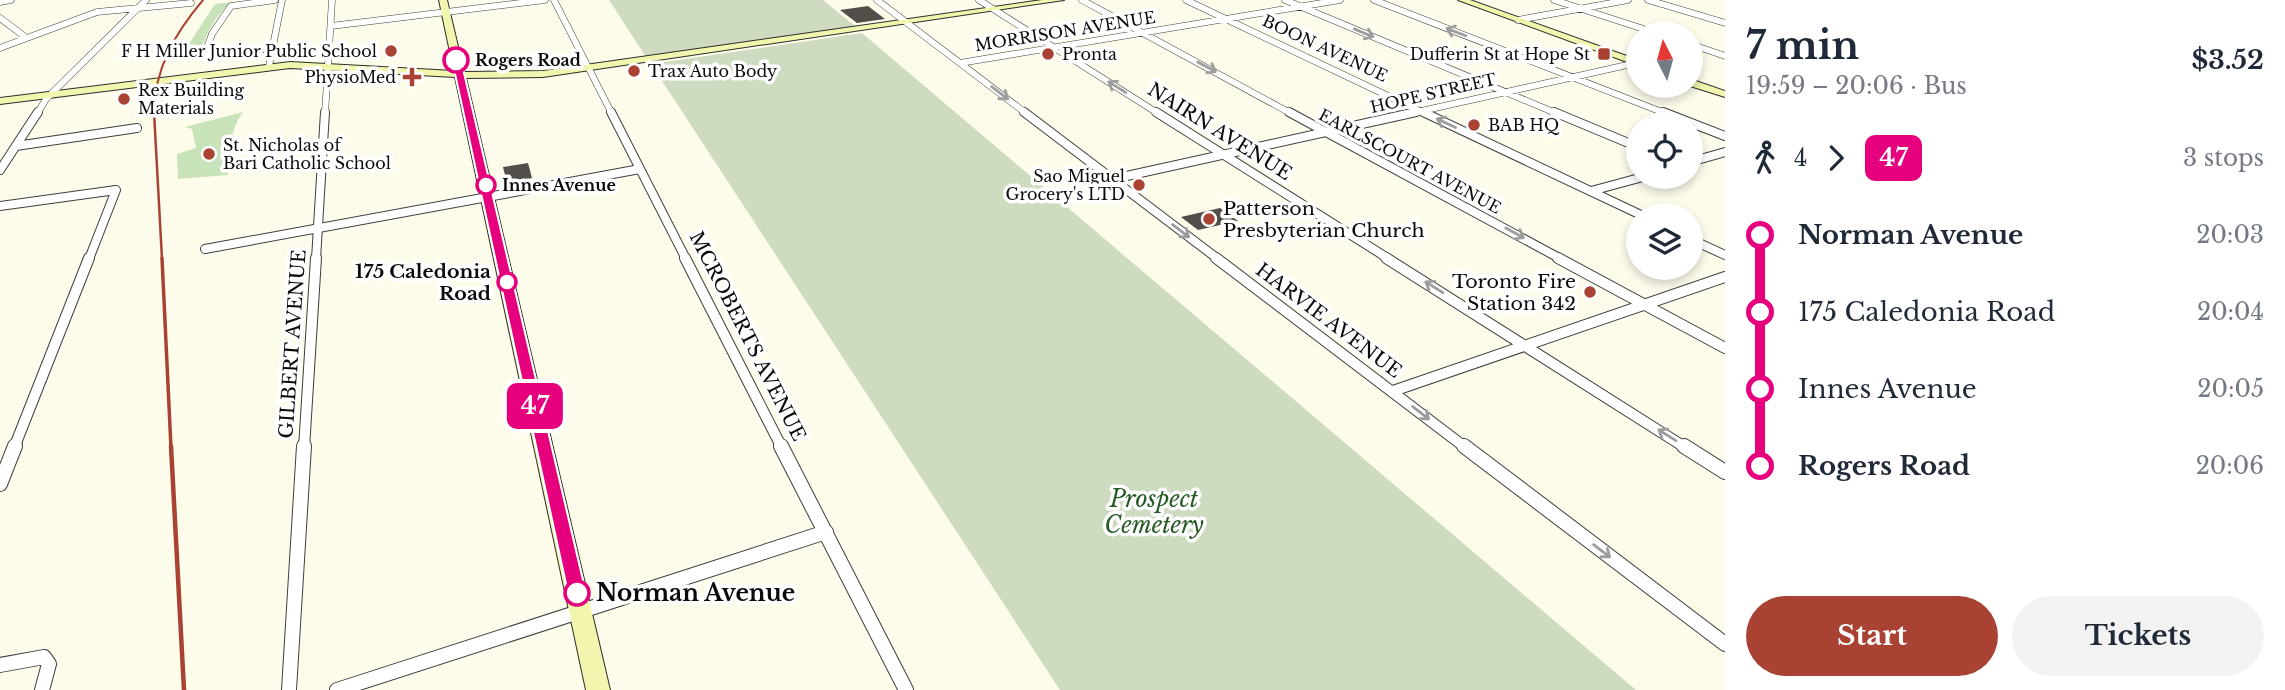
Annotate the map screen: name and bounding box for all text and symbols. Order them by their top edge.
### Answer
street label: MORRISON AVENUE [973,7,1157,55]
street label: BOON AVENUE [1259,10,1391,86]
north arrow [1626,21,1703,98]
map controls [1626,21,1703,280]
text: 7 min [1746,22,1859,69]
one-way arrow [1445,24,1467,37]
one-way arrow [1352,27,1374,40]
place label: F H Miller Junior Public School [121,41,377,61]
marker: F H Miller Junior Public School [383,43,399,59]
place label: Pronta [1062,44,1117,64]
place label: Dufferin St at Hope St [1410,44,1590,64]
text: $3.52 [2192,44,2264,76]
marker: Pronta [1040,46,1056,62]
marker: Dufferin St at Hope St [1596,46,1612,62]
marker: Rogers Road [443,47,469,73]
place label: Rogers Road [475,50,581,70]
place label: Trax Auto Body [648,61,778,81]
one-way arrow [1196,61,1217,74]
marker: Trax Auto Body [626,63,642,79]
place label: PhysioMed [305,67,396,87]
marker: PhysioMed [402,67,422,87]
street label: HOPE STREET [1368,69,1498,117]
text: 19:59 – 20:06 · Bus [1746,72,1967,100]
street label: NAIRN AVENUE [1143,78,1296,185]
one-way arrow [1108,79,1128,93]
place label: Rex Building Materials [138,80,245,118]
one-way arrow [990,86,1009,100]
marker: Rex Building Materials [116,91,132,107]
street label: EARLSCOURT AVENUE [1315,104,1505,218]
button: locate [1626,112,1703,189]
place label: BAB HQ [1488,115,1559,135]
one-way arrow [1436,116,1457,129]
marker: BAB HQ [1466,117,1482,133]
place label: St. Nicholas of Bari Catholic School [223,135,391,173]
icon: walk [1746,139,1784,177]
icon: forward [1817,139,1855,177]
text: 47 [1879,143,1908,172]
text: 4 [1794,144,1807,172]
text: 3 stops [2183,144,2264,172]
marker: St. Nicholas of Bari Catholic School [201,146,217,162]
place label: Sao Miguel Grocery's LTD [1006,166,1125,204]
marker: Innes Avenue [476,175,496,195]
place label: Innes Avenue [502,175,616,195]
marker: Sao Miguel Grocery's LTD [1131,177,1147,193]
place label: Patterson Presbyterian Church [1223,197,1424,242]
button: layers [1626,203,1703,280]
marker: Patterson Presbyterian Church [1201,211,1217,227]
text: Norman Avenue [1798,219,2023,251]
text: 20:03 [2196,221,2264,249]
one-way arrow [1171,223,1190,238]
one-way arrow [1504,227,1525,241]
street label: MCROBERTS AVENUE [685,228,811,445]
street label: GILBERT AVENUE [274,249,311,439]
street label: HARVIE AVENUE [1251,258,1406,383]
place label: 175 Caledonia Road [355,260,491,305]
place label: Toronto Fire Station 342 [1452,270,1576,315]
marker: 175 Caledonia Road [497,272,517,292]
one-way arrow [1424,280,1444,294]
marker: Toronto Fire Station 342 [1582,284,1598,300]
text: 175 Caledonia Road [1798,296,2055,328]
text: 20:04 [2197,298,2264,326]
text: Innes Avenue [1798,373,1977,405]
text: 20:05 [2197,375,2264,403]
line badge: 47 [504,383,566,429]
text: 47 [521,391,549,420]
one-way arrow [1411,405,1429,420]
one-way arrow [1658,428,1678,442]
text: Rogers Road [1798,450,1970,482]
text: 20:06 [2196,452,2264,480]
park label: Prospect Cemetery [1104,485,1204,539]
one-way arrow [1592,543,1610,558]
place label: Norman Avenue [596,579,795,607]
marker: Norman Avenue [564,580,590,606]
button: Start [1746,596,1998,676]
button: Tickets [2012,596,2264,676]

